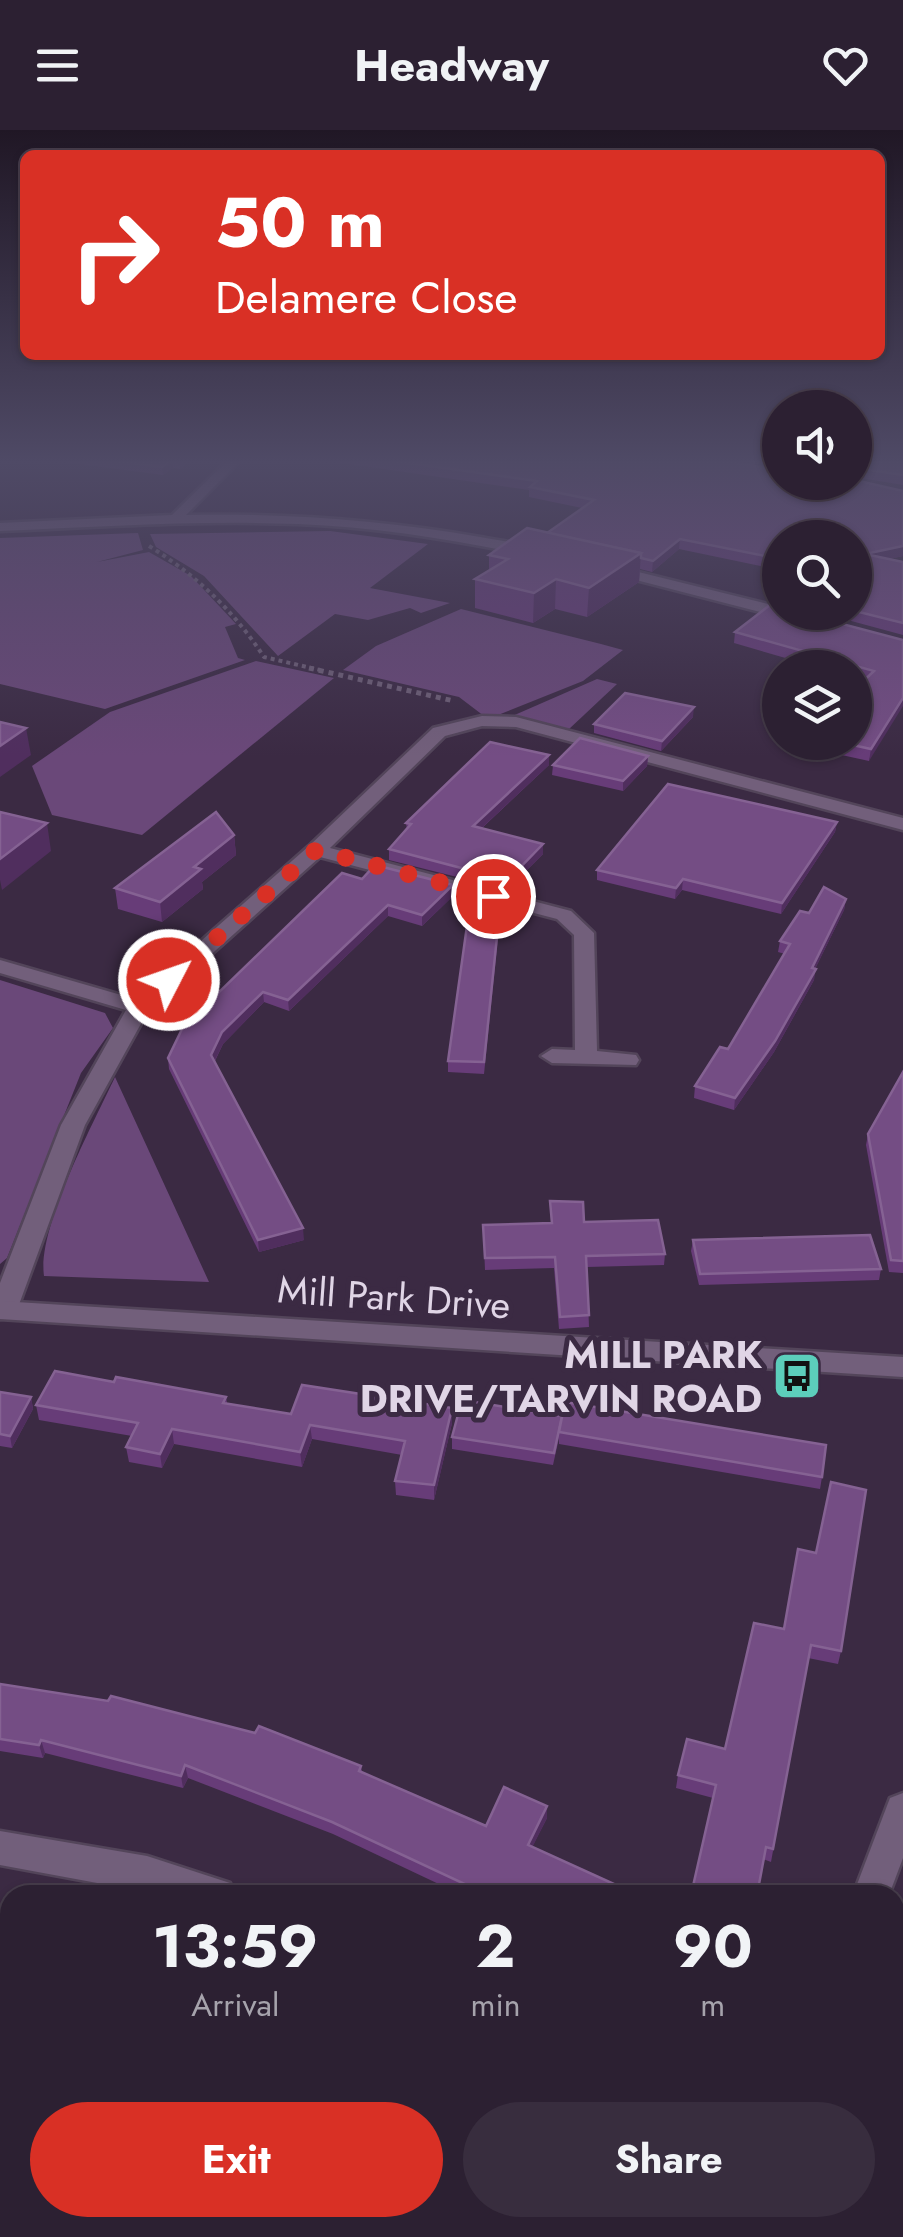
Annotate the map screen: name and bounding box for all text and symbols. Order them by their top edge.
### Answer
text: Headway [354,33,549,98]
icon: menu [30,38,85,93]
icon: heart [818,38,873,93]
text: 50 m [215,172,385,273]
icon: right [50,190,180,320]
text: Delamere Close [215,265,518,330]
map controls [762,390,872,760]
button: sound [762,390,872,500]
button: search [762,520,872,630]
button: layers [762,650,872,760]
pin [451,854,536,939]
icon: arrive [466,869,521,924]
position arrow [117,928,221,1032]
street label: Mill Park Drive [276,1261,512,1333]
place label: MILL PARK DRIVE/TARVIN ROAD [360,1327,762,1426]
bus stop icon: MILL PARK DRIVE/TARVIN ROAD [771,1350,823,1402]
text: 13:59 [152,1903,318,1990]
text: 2 [476,1903,515,1990]
text: 90 [673,1903,753,1990]
text: Arrival [191,1982,279,2028]
text: min [471,1982,521,2028]
text: m [700,1982,725,2028]
button: Exit [30,2102,443,2217]
button: Share [463,2102,875,2217]

